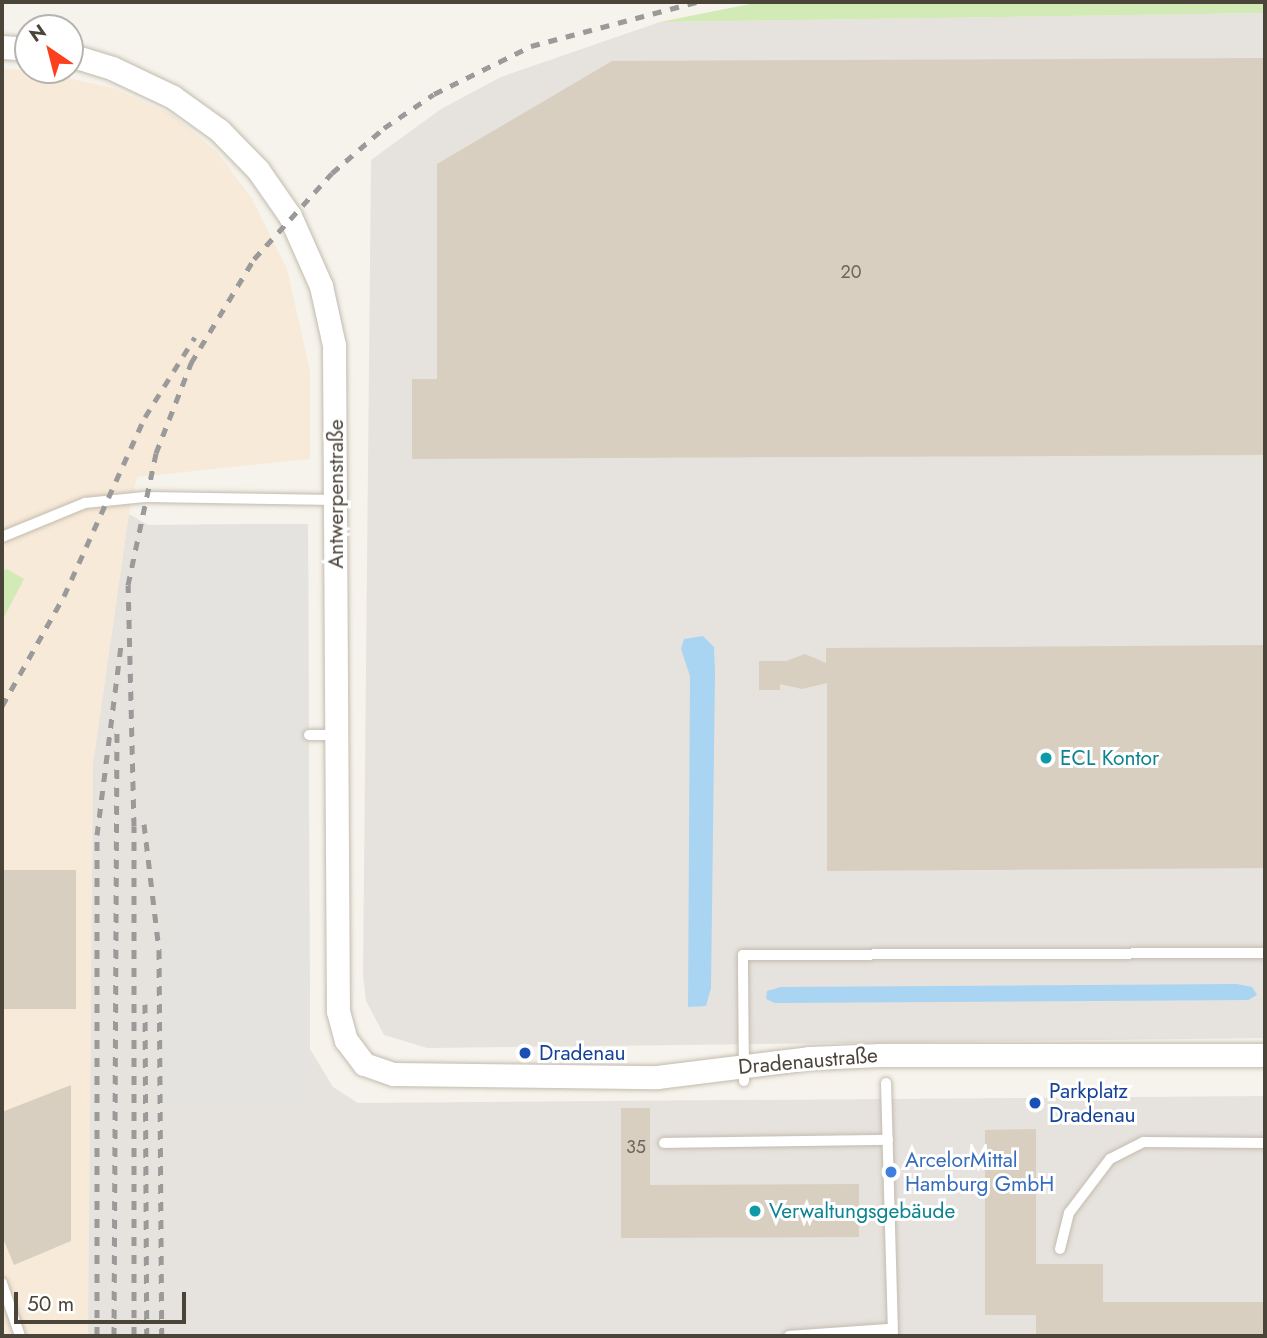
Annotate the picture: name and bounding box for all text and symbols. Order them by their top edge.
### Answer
north arrow [14,14,84,84]
text: N [24,18,52,48]
house number: 20 [840,261,862,283]
street label: Antwerpenstraße [323,419,349,569]
place label: ECL Kontor [1060,745,1159,771]
marker: ECL Kontor [1038,750,1054,766]
place label: Dradenau [539,1040,626,1066]
street label: Dradenaustraße [737,1042,879,1080]
marker: Dradenau [517,1045,533,1061]
place label: Parkplatz Dradenau [1049,1078,1136,1128]
marker: Parkplatz Dradenau [1027,1095,1043,1111]
house number: 35 [626,1136,646,1158]
place label: ArcelorMittal Hamburg GmbH [905,1147,1054,1197]
marker: ArcelorMittal Hamburg GmbH [883,1164,899,1180]
place label: Verwaltungsgebäude [769,1198,955,1224]
marker: Verwaltungsgebäude [747,1203,763,1219]
scale bar [18,1278,189,1322]
text: 50 m [27,1289,74,1319]

